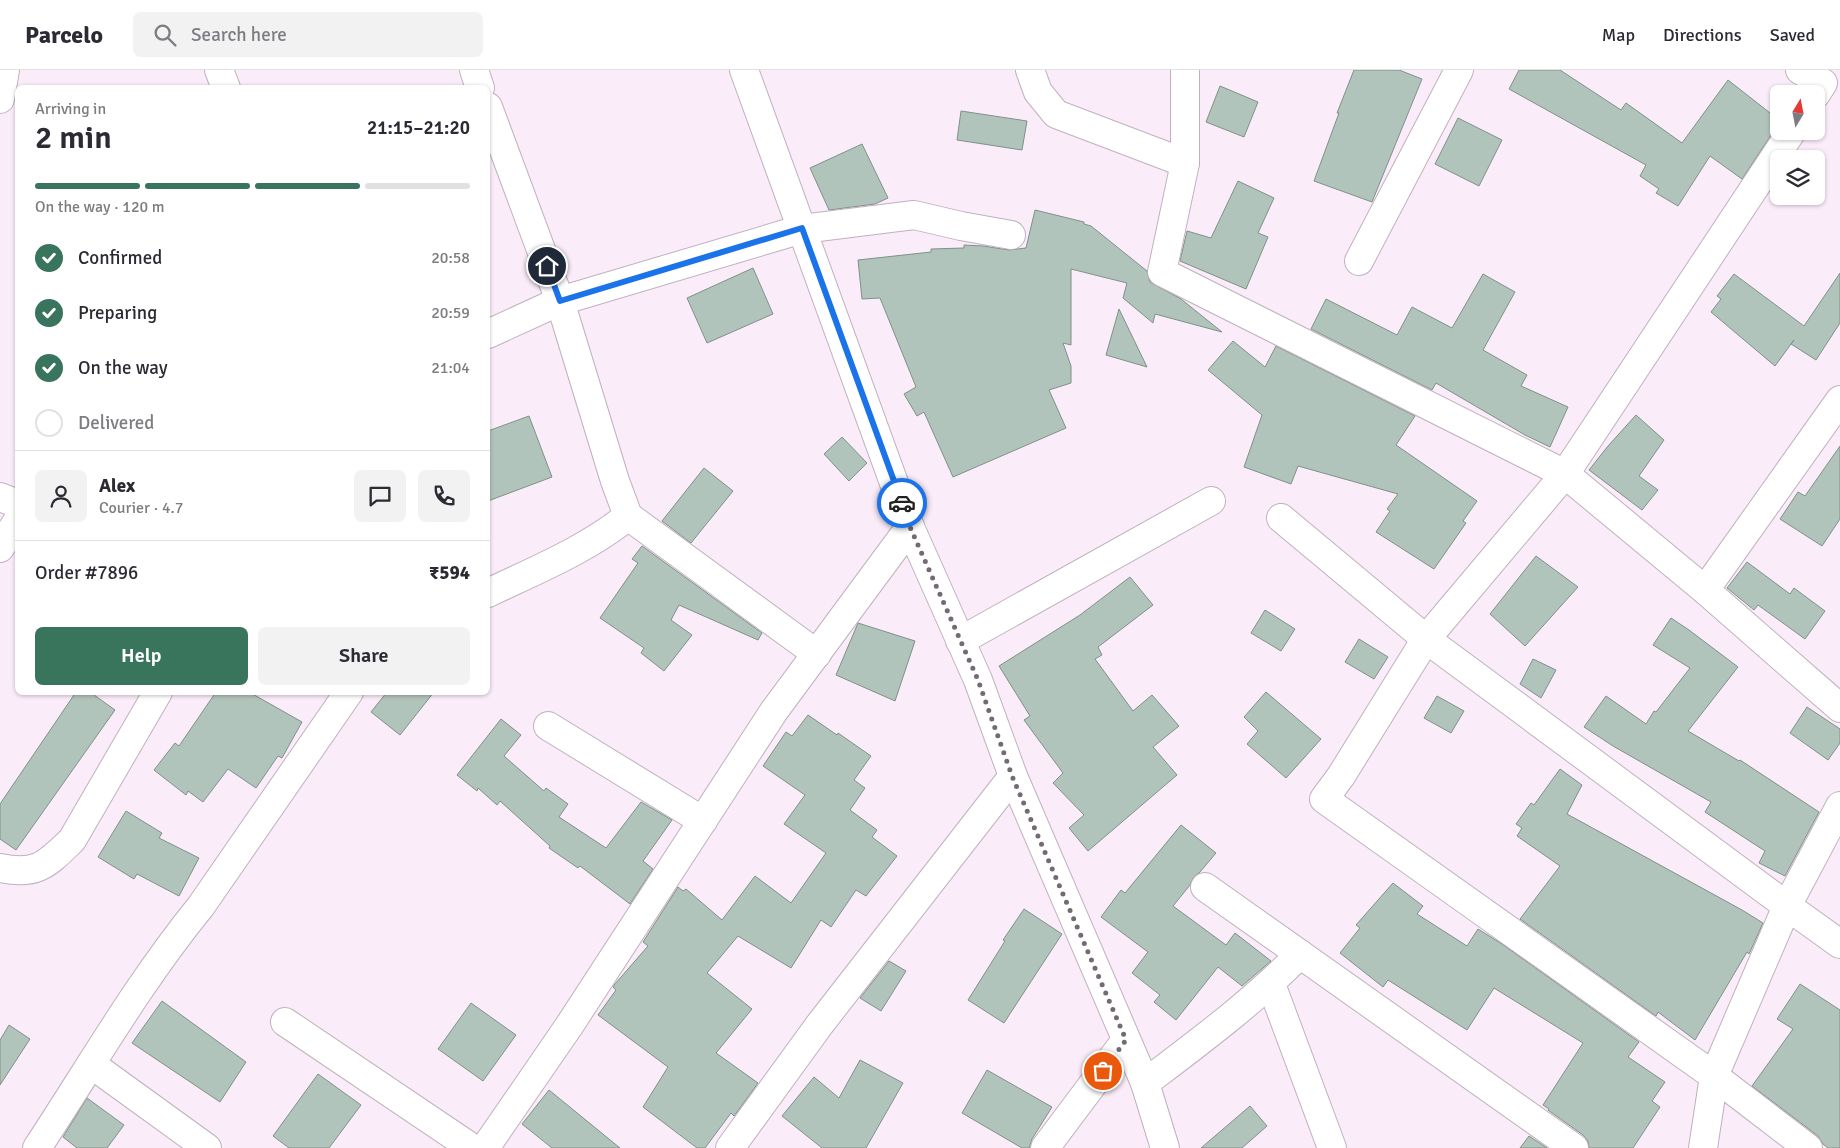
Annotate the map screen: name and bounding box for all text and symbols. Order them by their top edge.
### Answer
search box [133,12,483,57]
text: Parcelo [25,20,103,50]
icon: search [151,21,179,49]
text: Search here [191,23,287,47]
text: Map [1602,24,1635,46]
text: Directions [1663,24,1742,46]
text: Saved [1770,24,1815,46]
north arrow [1770,85,1825,140]
map controls [1770,85,1825,205]
text: Arriving in [35,99,106,119]
text: 21:15–21:20 [367,116,470,140]
text: 2 min [35,118,112,157]
button: layers [1770,150,1825,205]
text: On the way · 120 m [35,197,165,217]
icon: check [35,244,63,272]
pin [526,245,568,287]
text: Confirmed [78,246,162,270]
text: 20:58 [431,248,470,268]
icon: home [533,252,561,280]
icon: check [35,299,63,327]
text: Preparing [78,301,157,325]
text: 20:59 [431,303,470,323]
icon: check [35,354,63,382]
text: On the way [78,356,168,380]
text: 21:04 [431,358,470,378]
text: Delivered [78,411,154,435]
button: person [35,470,87,522]
button: chat [354,470,406,522]
button: phone [418,470,470,522]
text: Alex [99,474,135,498]
courier [877,478,927,528]
icon: car [888,489,916,517]
text: Courier · 4.7 [99,498,183,518]
text: Order #7896 [35,561,138,585]
text: ₹594 [429,561,470,585]
button: Help [35,627,248,685]
button: Share [258,627,470,685]
pin [1082,1050,1124,1092]
icon: bag [1089,1057,1117,1085]

